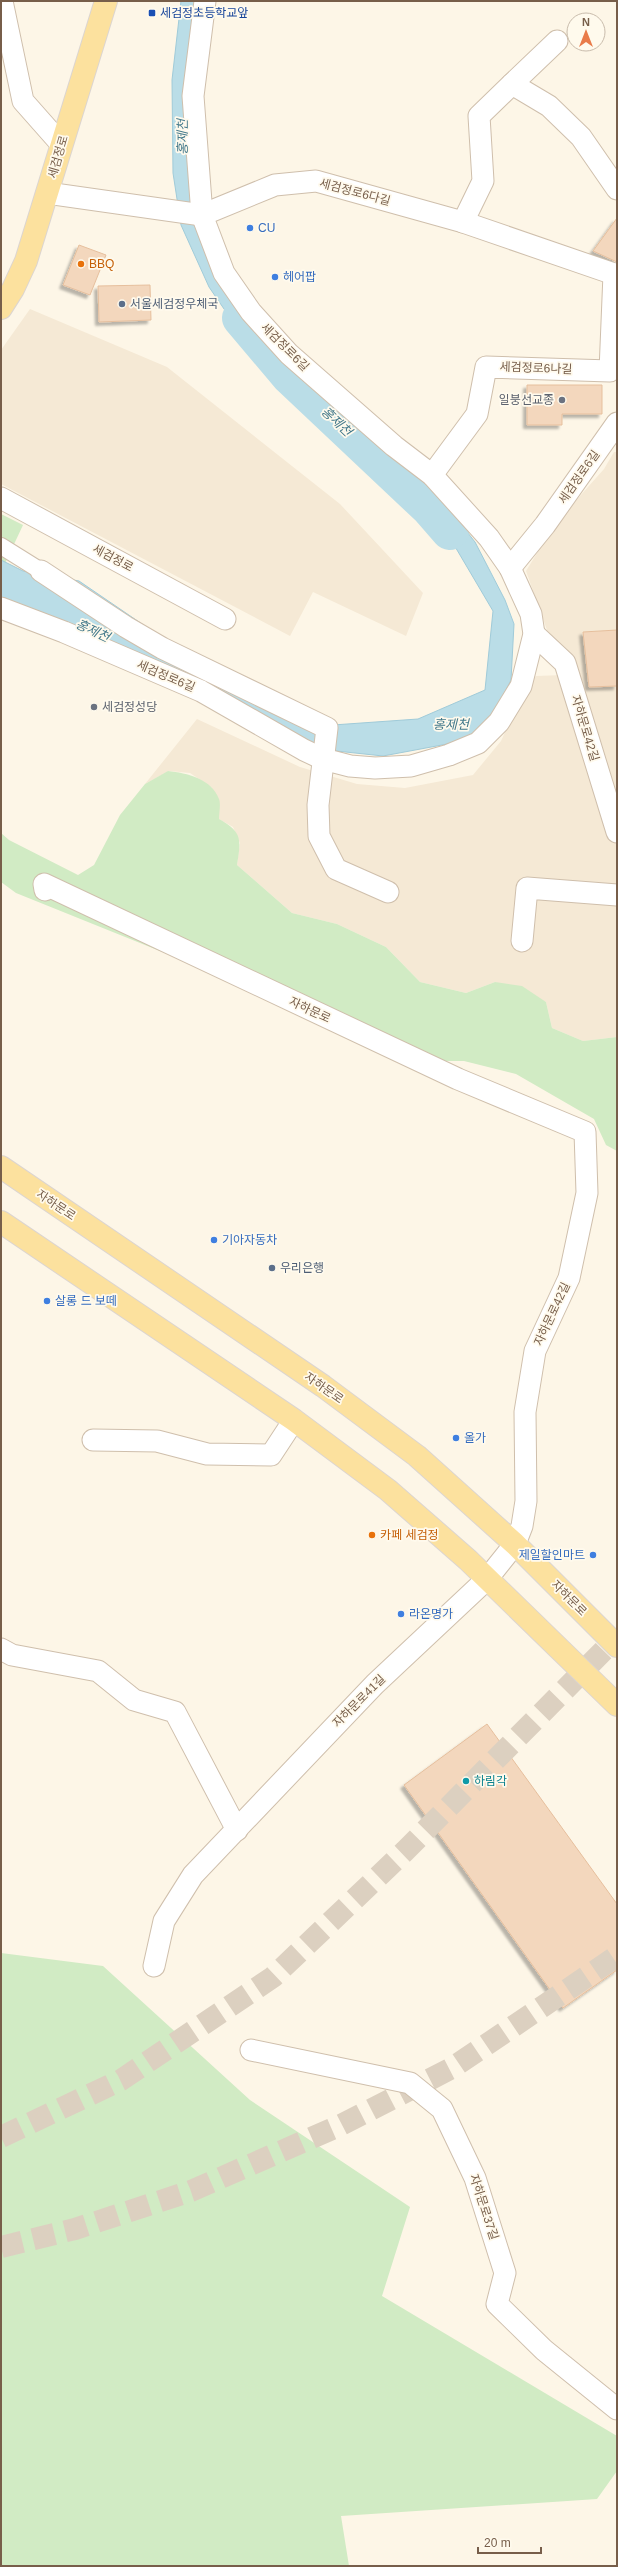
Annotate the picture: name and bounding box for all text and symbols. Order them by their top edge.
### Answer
place label: 세검정초등학교앞 [160,6,248,20]
marker: 세검정초등학교앞 [147,8,157,18]
north arrow [566,12,606,52]
text: N [582,16,590,28]
water label: 홍제천 [175,118,190,155]
street label: 세검정로 [45,134,71,180]
street label: 세검정로6다길 [318,176,392,208]
place label: CU [258,221,275,235]
marker: CU [245,223,255,233]
place label: BBQ [89,257,114,271]
marker: BBQ [76,259,86,269]
place label: 헤어팝 [283,270,316,284]
marker: 헤어팝 [270,272,280,282]
place label: 서울세검정우체국 [130,297,218,311]
marker: 서울세검정우체국 [117,299,127,309]
street label: 세검정로6길 [258,320,312,374]
street label: 세검정로6나길 [499,360,573,376]
place label: 일붕선교종 [499,393,554,407]
marker: 일붕선교종 [557,395,567,405]
water label: 홍제천 [318,404,356,440]
street label: 세검정로6길 [556,448,602,506]
street label: 세검정로 [90,541,136,575]
water label: 홍제천 [73,616,113,645]
street label: 세검정로6길 [135,657,197,695]
street label: 자하문로42길 [568,693,602,763]
place label: 세검정성당 [102,700,157,714]
marker: 세검정성당 [89,702,99,712]
water label: 홍제천 [433,717,470,732]
street label: 자하문로 [287,994,333,1026]
street label: 자하문로 [34,1187,78,1223]
place label: 기아자동차 [222,1233,277,1247]
marker: 기아자동차 [209,1235,219,1245]
place label: 우리은행 [280,1261,324,1275]
marker: 우리은행 [267,1263,277,1273]
street label: 자하문로42길 [531,1280,573,1348]
place label: 살롱 드 보떼 [55,1294,117,1308]
marker: 살롱 드 보떼 [42,1296,52,1306]
street label: 자하문로 [302,1370,346,1406]
place label: 올가 [464,1431,486,1445]
marker: 올가 [451,1433,461,1443]
place label: 카페 세검정 [380,1528,439,1542]
marker: 카페 세검정 [367,1530,377,1540]
place label: 제일할인마트 [519,1548,585,1562]
marker: 제일할인마트 [588,1550,598,1560]
street label: 자하문로 [548,1577,590,1619]
place label: 라온명가 [409,1607,453,1621]
marker: 라온명가 [396,1609,406,1619]
street label: 자하문로41길 [330,1672,388,1730]
place label: 하림각 [474,1774,507,1788]
marker: 하림각 [461,1776,471,1786]
street label: 자하문로37길 [467,2172,501,2242]
scale bar [478,2529,541,2555]
text: 20 m [484,2536,511,2550]

